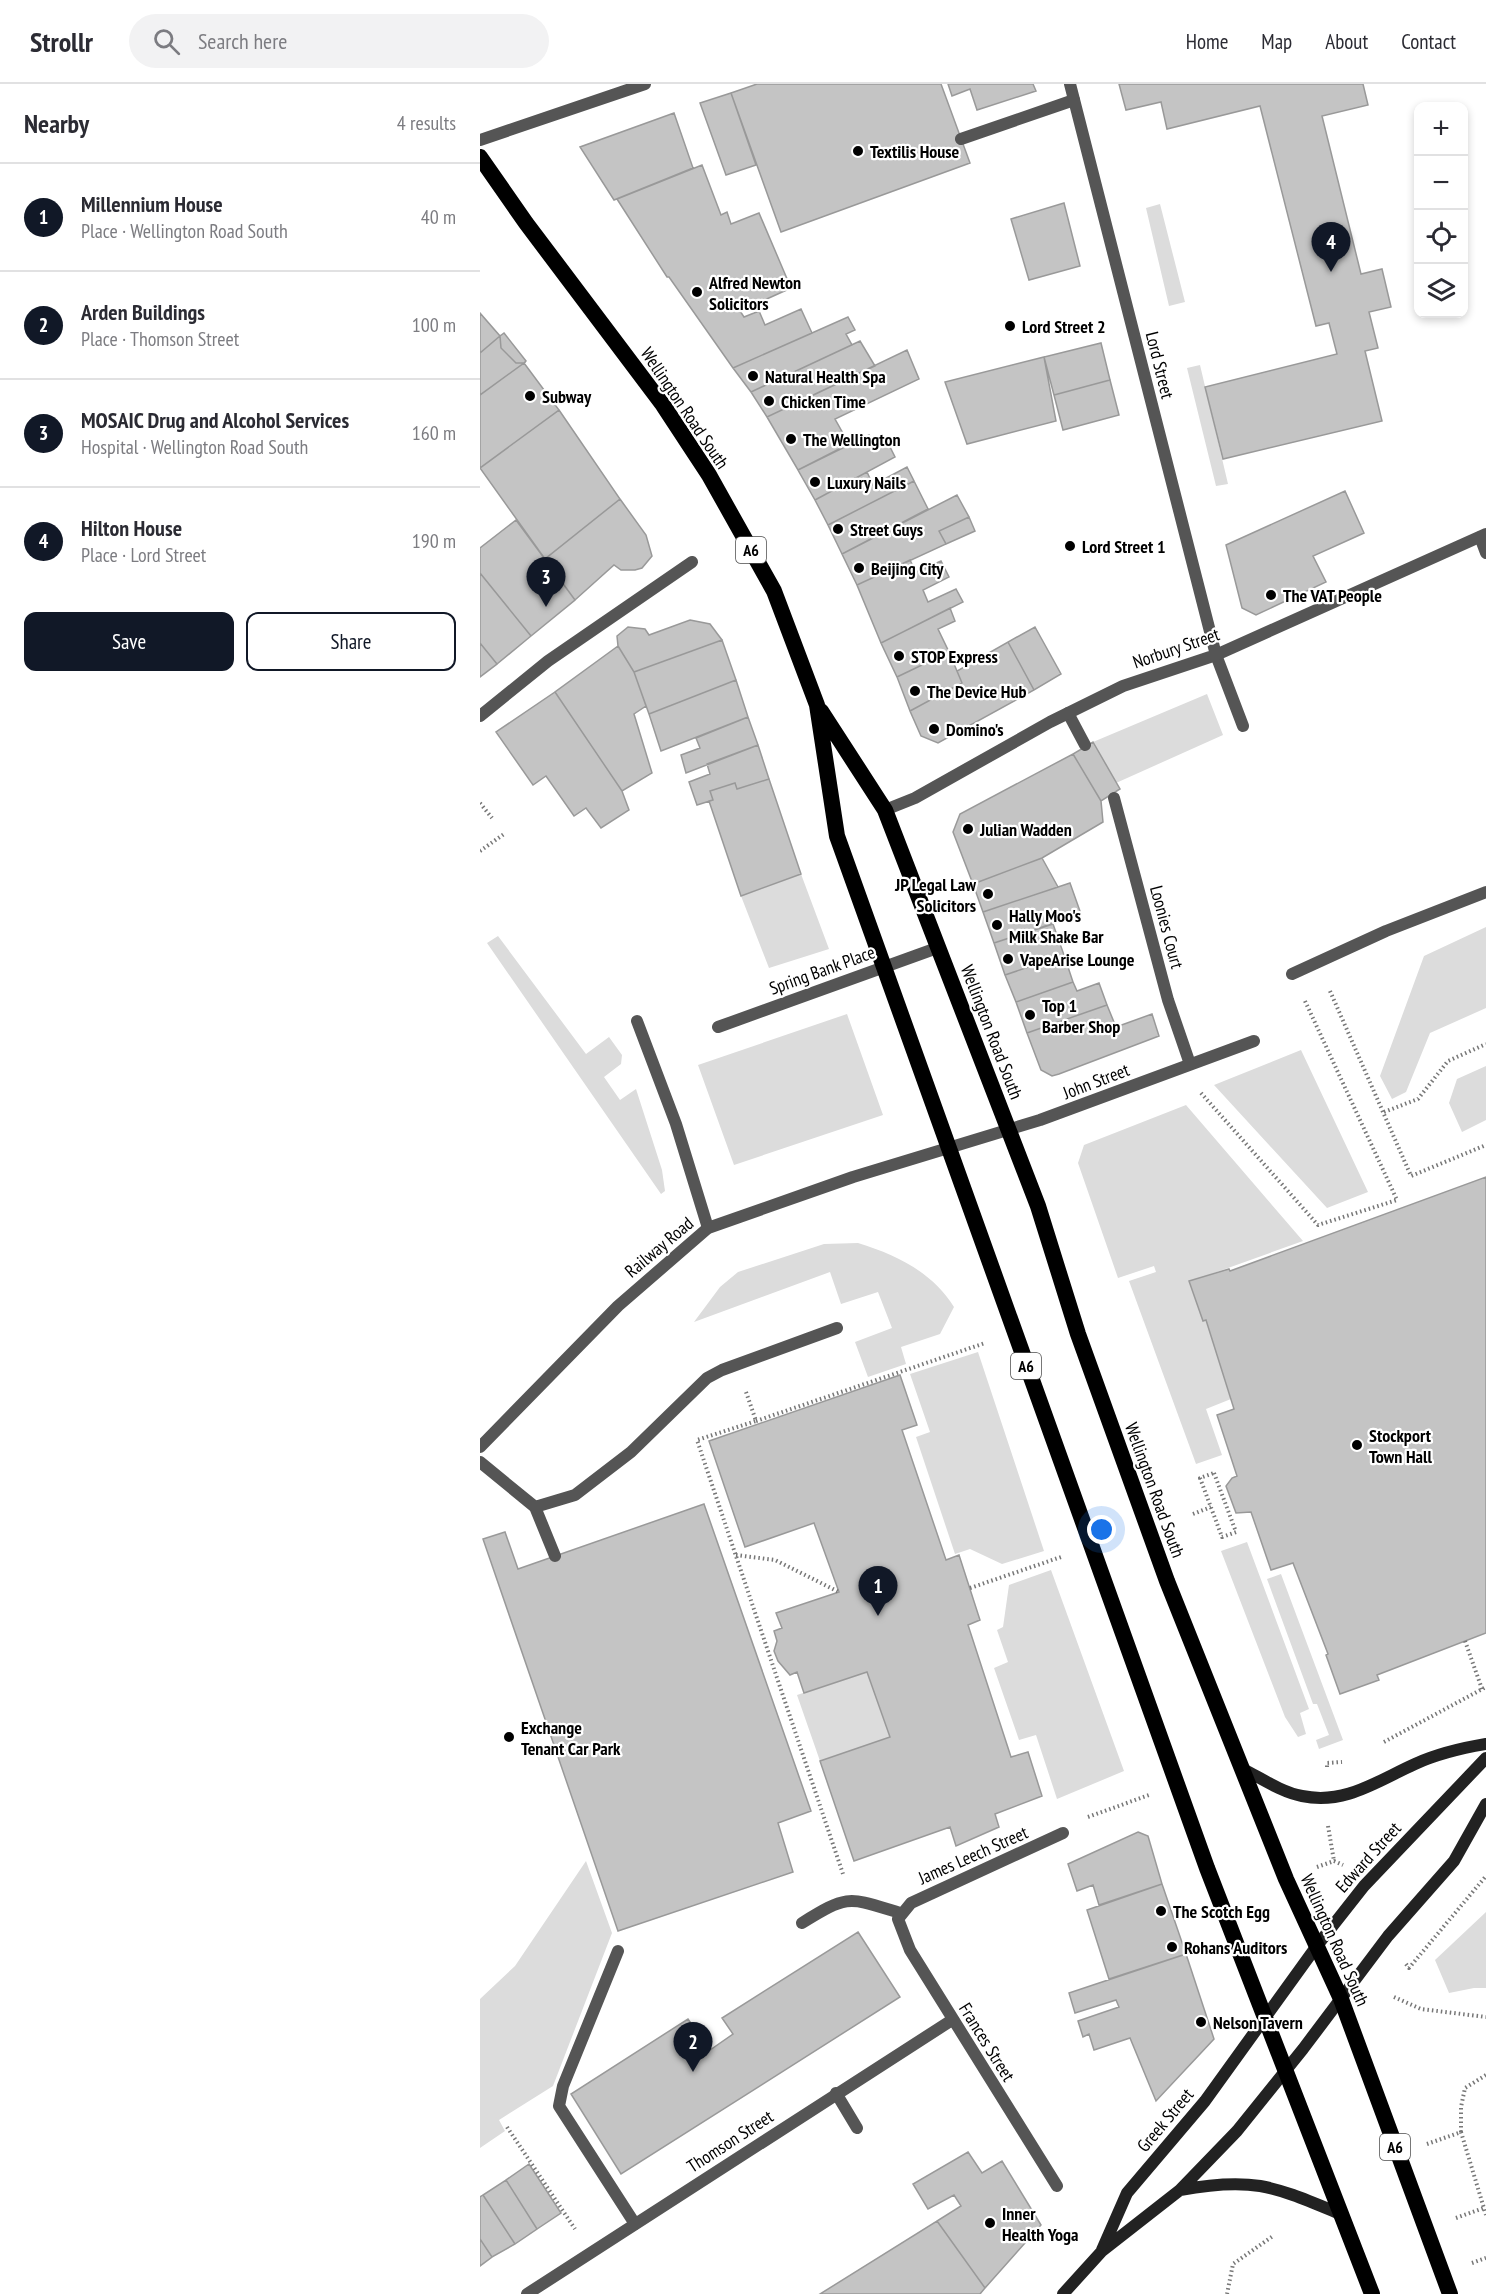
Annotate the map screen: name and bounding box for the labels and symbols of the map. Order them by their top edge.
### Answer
place label: Textilis House [870,140,960,163]
marker: Textilis House [851,144,865,158]
pin: 4 [1312,222,1350,272]
place label: Alfred Newton Solicitors [708,271,801,315]
marker: Alfred Newton Solicitors [690,285,704,299]
place label: Lord Street 2 [1022,315,1106,338]
marker: Lord Street 2 [1003,319,1017,333]
street label: Lord Street [1141,329,1179,401]
street label: Wellington Road South [636,343,734,473]
place label: Natural Health Spa [765,365,886,388]
marker: Natural Health Spa [746,369,760,383]
place label: Subway [542,385,592,408]
marker: Subway [523,389,537,403]
place label: Chicken Time [781,390,866,413]
marker: Chicken Time [762,394,776,408]
place label: The Wellington [803,428,901,451]
marker: The Wellington [784,432,798,446]
place label: Luxury Nails [827,471,906,494]
marker: Luxury Nails [808,475,822,489]
place label: Street Guys [850,518,923,541]
marker: Street Guys [831,522,845,536]
place label: Lord Street 1 [1082,535,1166,558]
road number: A6 [736,537,766,563]
marker: Lord Street 1 [1063,539,1077,553]
place label: Beijing City [871,557,944,580]
pin: 3 [526,558,566,607]
marker: Beijing City [852,561,866,575]
place label: The VAT People [1283,584,1382,607]
marker: The VAT People [1264,588,1278,602]
street label: Norbury Street [1130,622,1222,674]
place label: STOP Express [911,645,998,668]
marker: STOP Express [892,649,906,663]
place label: The Device Hub [927,680,1026,703]
marker: The Device Hub [908,684,922,698]
place label: Domino's [946,718,1004,741]
marker: Domino's [927,722,941,736]
place label: Julian Wadden [979,818,1072,841]
marker: Julian Wadden [961,822,975,836]
place label: JP Legal Law Solicitors [894,873,976,917]
street label: Loonies Court [1145,883,1189,971]
marker: JP Legal Law Solicitors [981,887,995,901]
place label: Hally Moo's Milk Shake Bar [1009,904,1104,948]
marker: Hally Moo's Milk Shake Bar [990,918,1004,932]
street label: Spring Bank Place [766,940,878,1000]
place label: VapeArise Lounge [1019,948,1135,971]
marker: VapeArise Lounge [1001,952,1015,966]
street label: Wellington Road South [956,962,1028,1102]
place label: Top 1 Barber Shop [1042,994,1120,1038]
marker: Top 1 Barber Shop [1023,1008,1037,1022]
street label: John Street [1059,1058,1132,1104]
street label: Railway Road [620,1212,698,1282]
road number: A6 [1011,1353,1041,1379]
street label: Wellington Road South [1120,1419,1190,1561]
place label: Stockport Town Hall [1369,1424,1432,1468]
marker: Stockport Town Hall [1350,1438,1364,1452]
your location [1087,1515,1116,1544]
pin: 1 [858,1566,898,1616]
place label: Exchange Tenant Car Park [521,1716,621,1760]
marker: Exchange Tenant Car Park [502,1730,516,1744]
street label: Edward Street [1330,1817,1406,1897]
street label: James Leech Street [914,1821,1031,1890]
street label: Wellington Road South [1296,1871,1374,2009]
place label: The Scotch Egg [1173,1900,1270,1923]
marker: The Scotch Egg [1154,1904,1168,1918]
place label: Rohans Auditors [1184,1936,1287,1959]
marker: Rohans Auditors [1165,1940,1179,1954]
street label: Frances Street [954,1999,1020,2086]
place label: Nelson Tavern [1213,2011,1303,2034]
marker: Nelson Tavern [1194,2015,1208,2029]
pin: 2 [674,2022,712,2072]
street label: Greek Street [1132,2083,1198,2157]
street label: Thomson Street [683,2105,778,2177]
road number: A6 [1380,2134,1410,2160]
place label: Inner Health Yoga [1002,2202,1078,2246]
marker: Inner Health Yoga [983,2216,997,2230]

